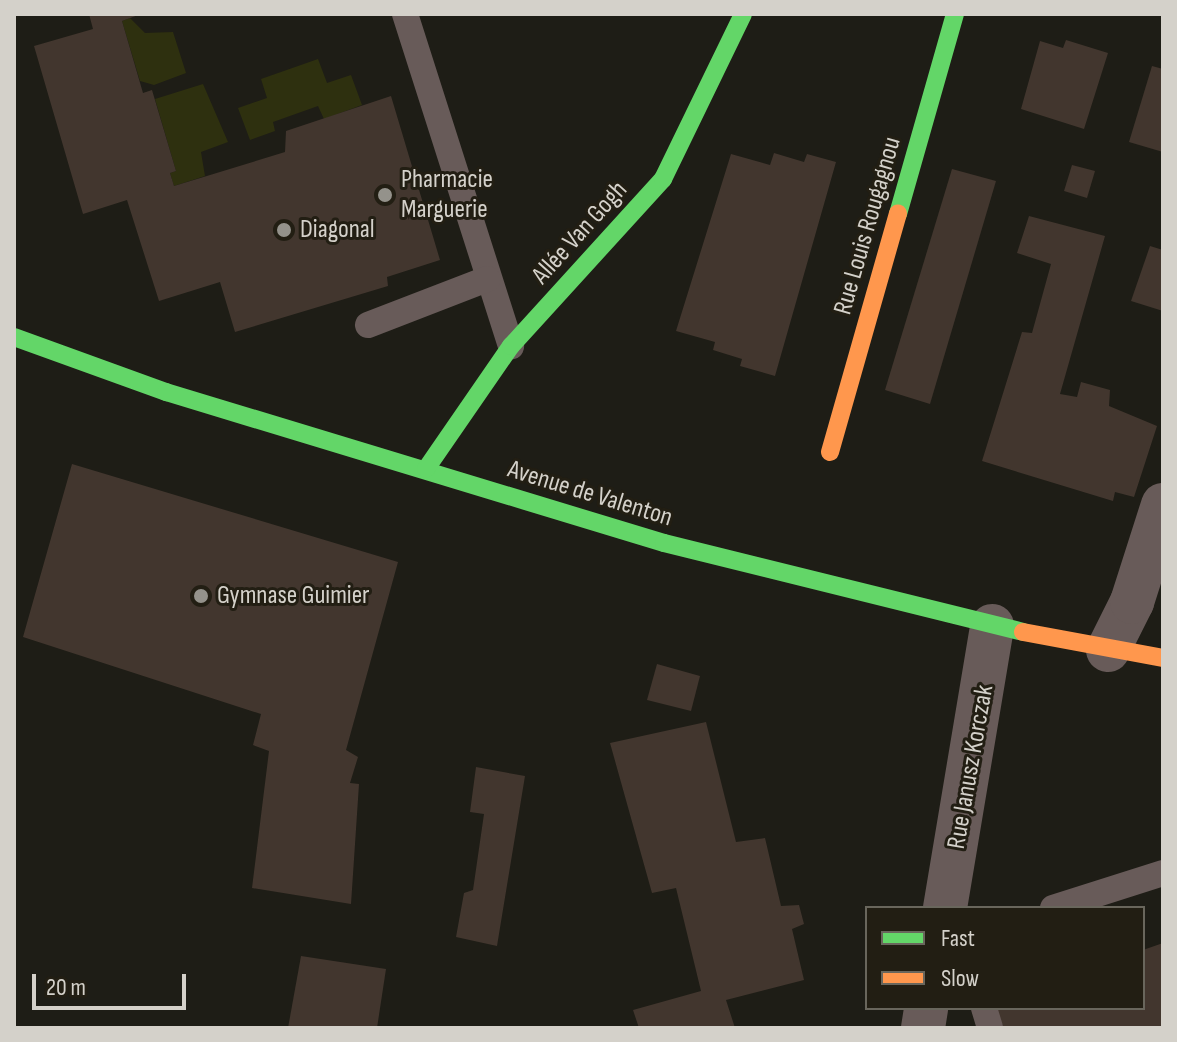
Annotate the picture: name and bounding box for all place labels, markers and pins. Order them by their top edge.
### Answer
place label: Pharmacie Marguerie [401,164,493,226]
marker: Pharmacie Marguerie [376,186,394,204]
place label: Diagonal [300,214,375,246]
marker: Diagonal [275,221,293,239]
place label: Gymnase Guimier [217,580,370,612]
marker: Gymnase Guimier [192,587,210,605]

